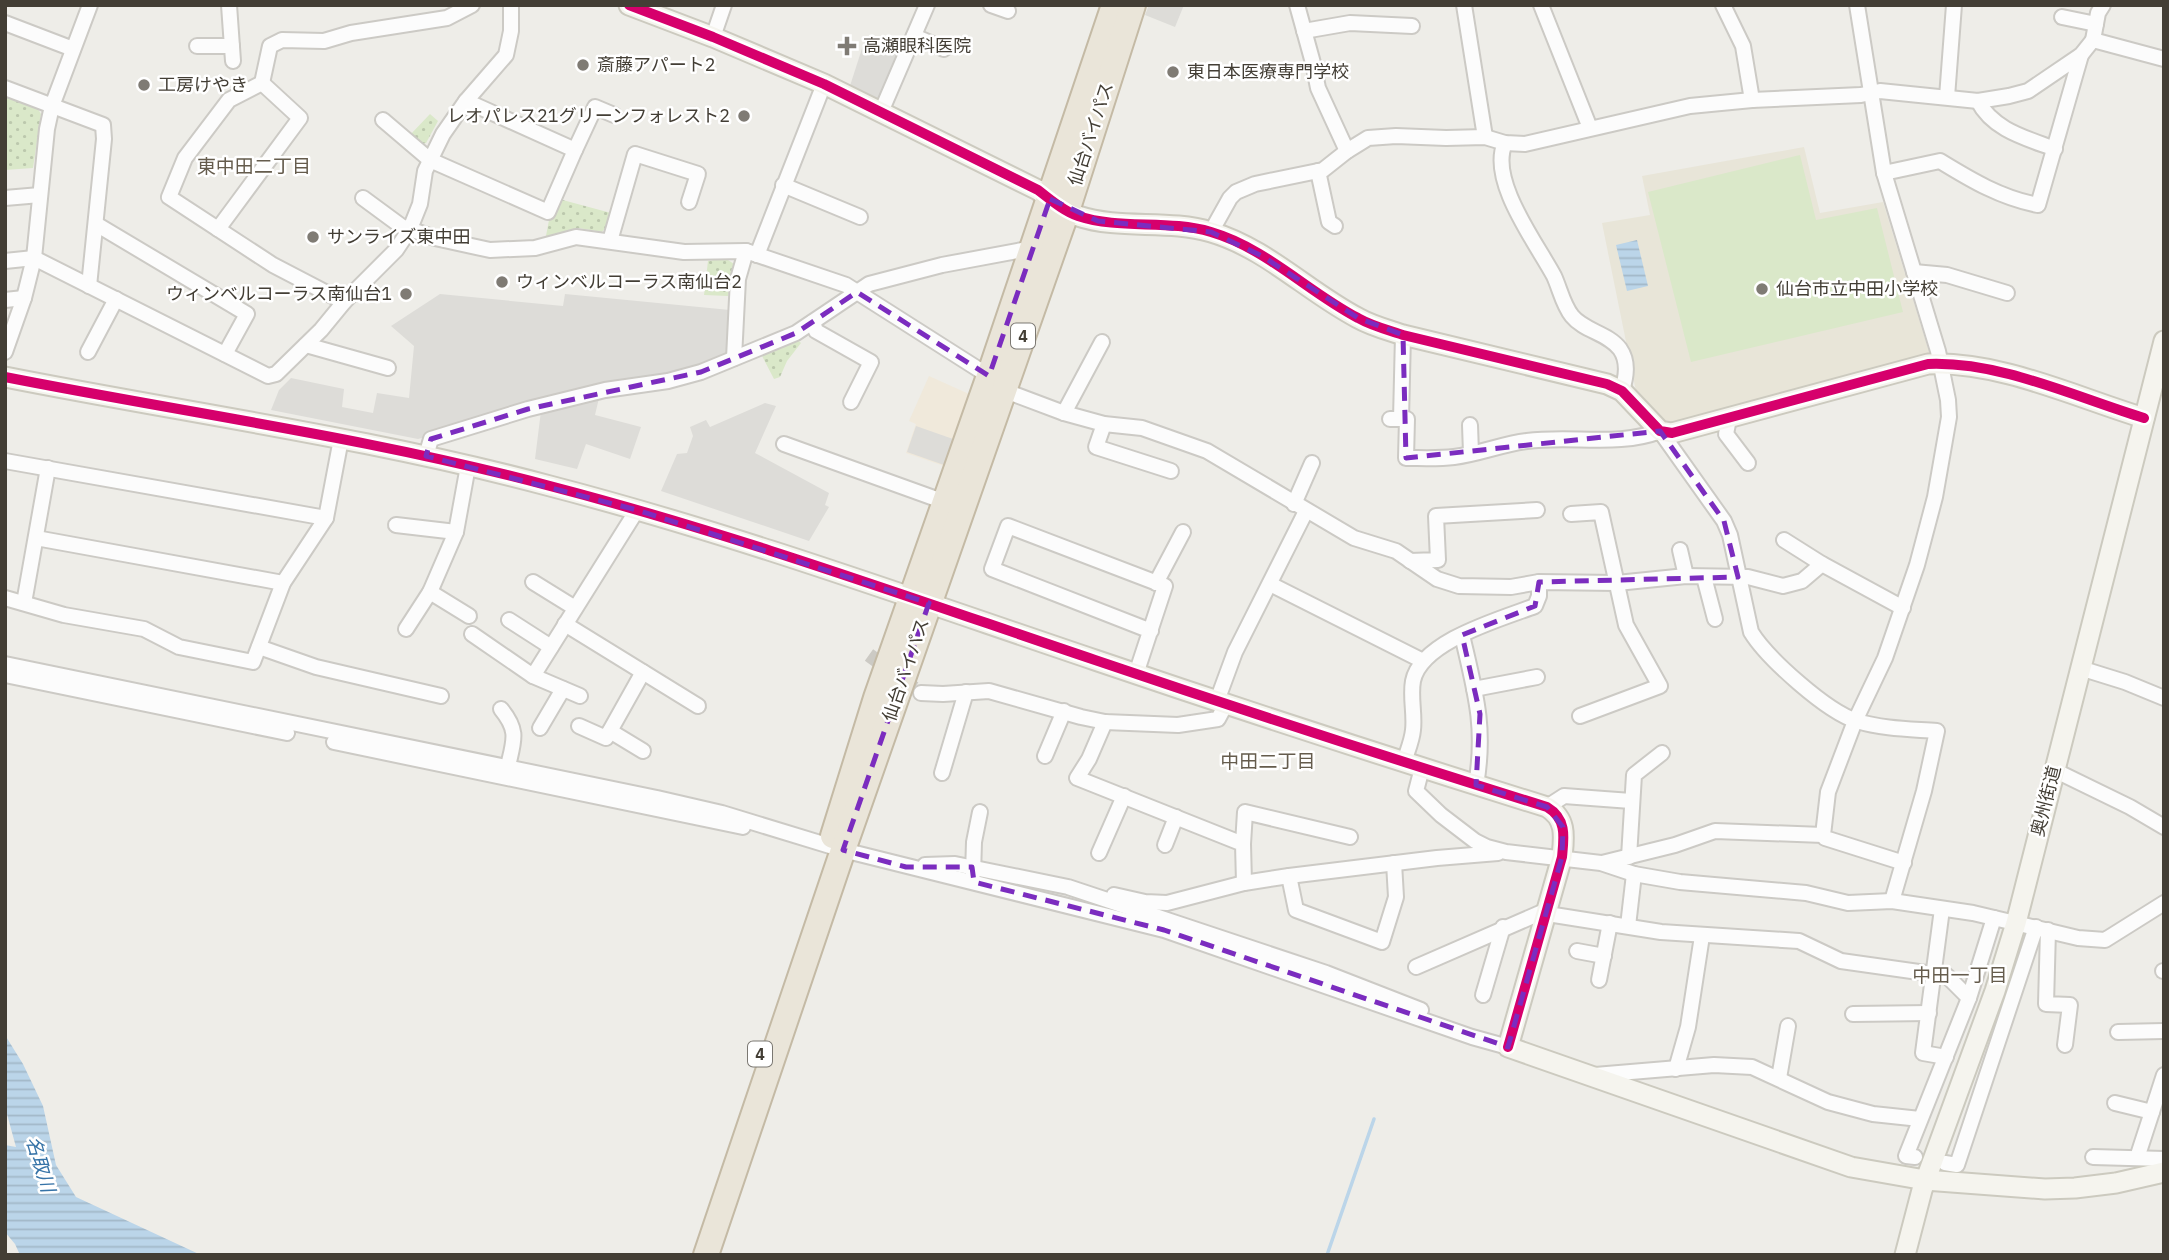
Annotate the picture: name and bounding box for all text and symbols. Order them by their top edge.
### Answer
place label: 高瀬眼科医院 [863,34,971,57]
marker: 高瀬眼科医院 [837,36,857,56]
place label: 斎藤アパート2 [597,53,715,76]
marker: 斎藤アパート2 [575,57,591,73]
place label: 東日本医療専門学校 [1187,60,1349,83]
marker: 東日本医療専門学校 [1165,64,1181,80]
place label: 工房けやき [158,73,248,96]
marker: 工房けやき [136,77,152,93]
street label: 仙台バイパス [1063,79,1118,189]
place label: レオパレス21グリーンフォレスト2 [447,104,730,127]
marker: レオパレス21グリーンフォレスト2 [736,108,752,124]
district label: 東中田二丁目 [197,154,311,178]
place label: サンライズ東中田 [327,225,470,248]
marker: サンライズ東中田 [305,229,321,245]
place label: ウィンベルコーラス南仙台2 [516,270,742,293]
marker: ウィンベルコーラス南仙台2 [494,274,510,290]
place label: 仙台市立中田小学校 [1776,277,1938,300]
marker: 仙台市立中田小学校 [1754,281,1770,297]
place label: ウィンベルコーラス南仙台1 [166,282,392,305]
marker: ウィンベルコーラス南仙台1 [398,286,414,302]
road number: 4 [1011,324,1035,348]
street label: 仙台バイパス [877,615,934,724]
district label: 中田二丁目 [1220,749,1316,773]
street label: 奥州街道 [2026,763,2065,839]
district label: 中田一丁目 [1912,963,2008,987]
road number: 4 [748,1042,772,1066]
water label: 名取川 [21,1133,61,1197]

